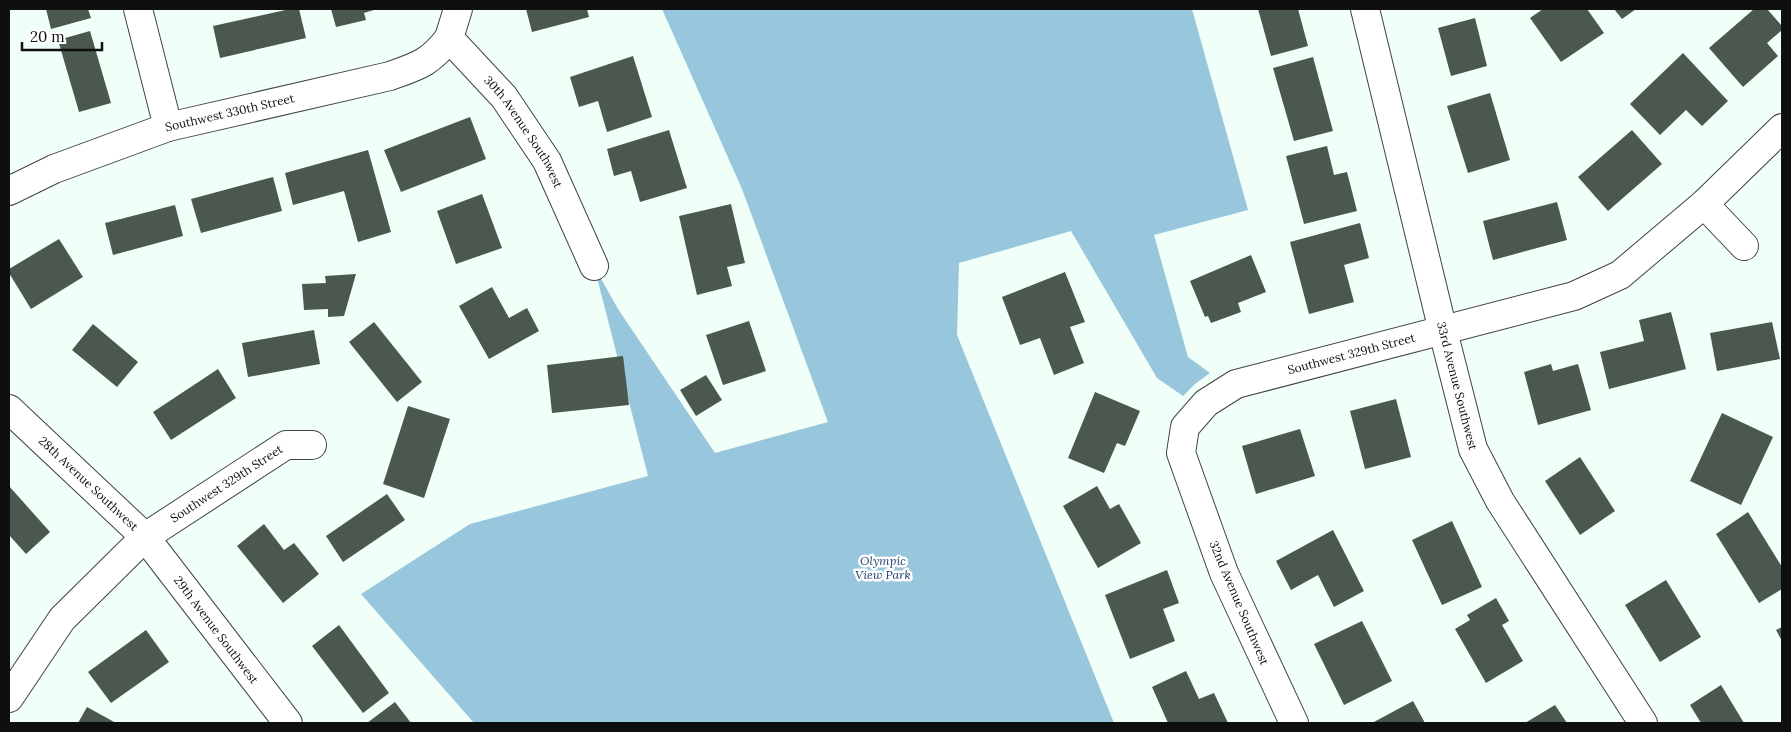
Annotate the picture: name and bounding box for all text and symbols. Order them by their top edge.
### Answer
scale bar [22,20,102,52]
text: 20 m [30,27,65,46]
street label: 30th Avenue Southwest [481,72,566,191]
street label: Southwest 330th Street [164,90,296,134]
street label: 33rd Avenue Southwest [1434,320,1481,452]
street label: Southwest 329th Street [1286,330,1417,377]
street label: 28th Avenue Southwest [36,433,142,534]
street label: Southwest 329th Street [167,441,286,526]
street label: 32nd Avenue Southwest [1206,538,1273,668]
park label: Olympic View Park [855,553,911,582]
street label: 29th Avenue Southwest [171,573,262,687]

